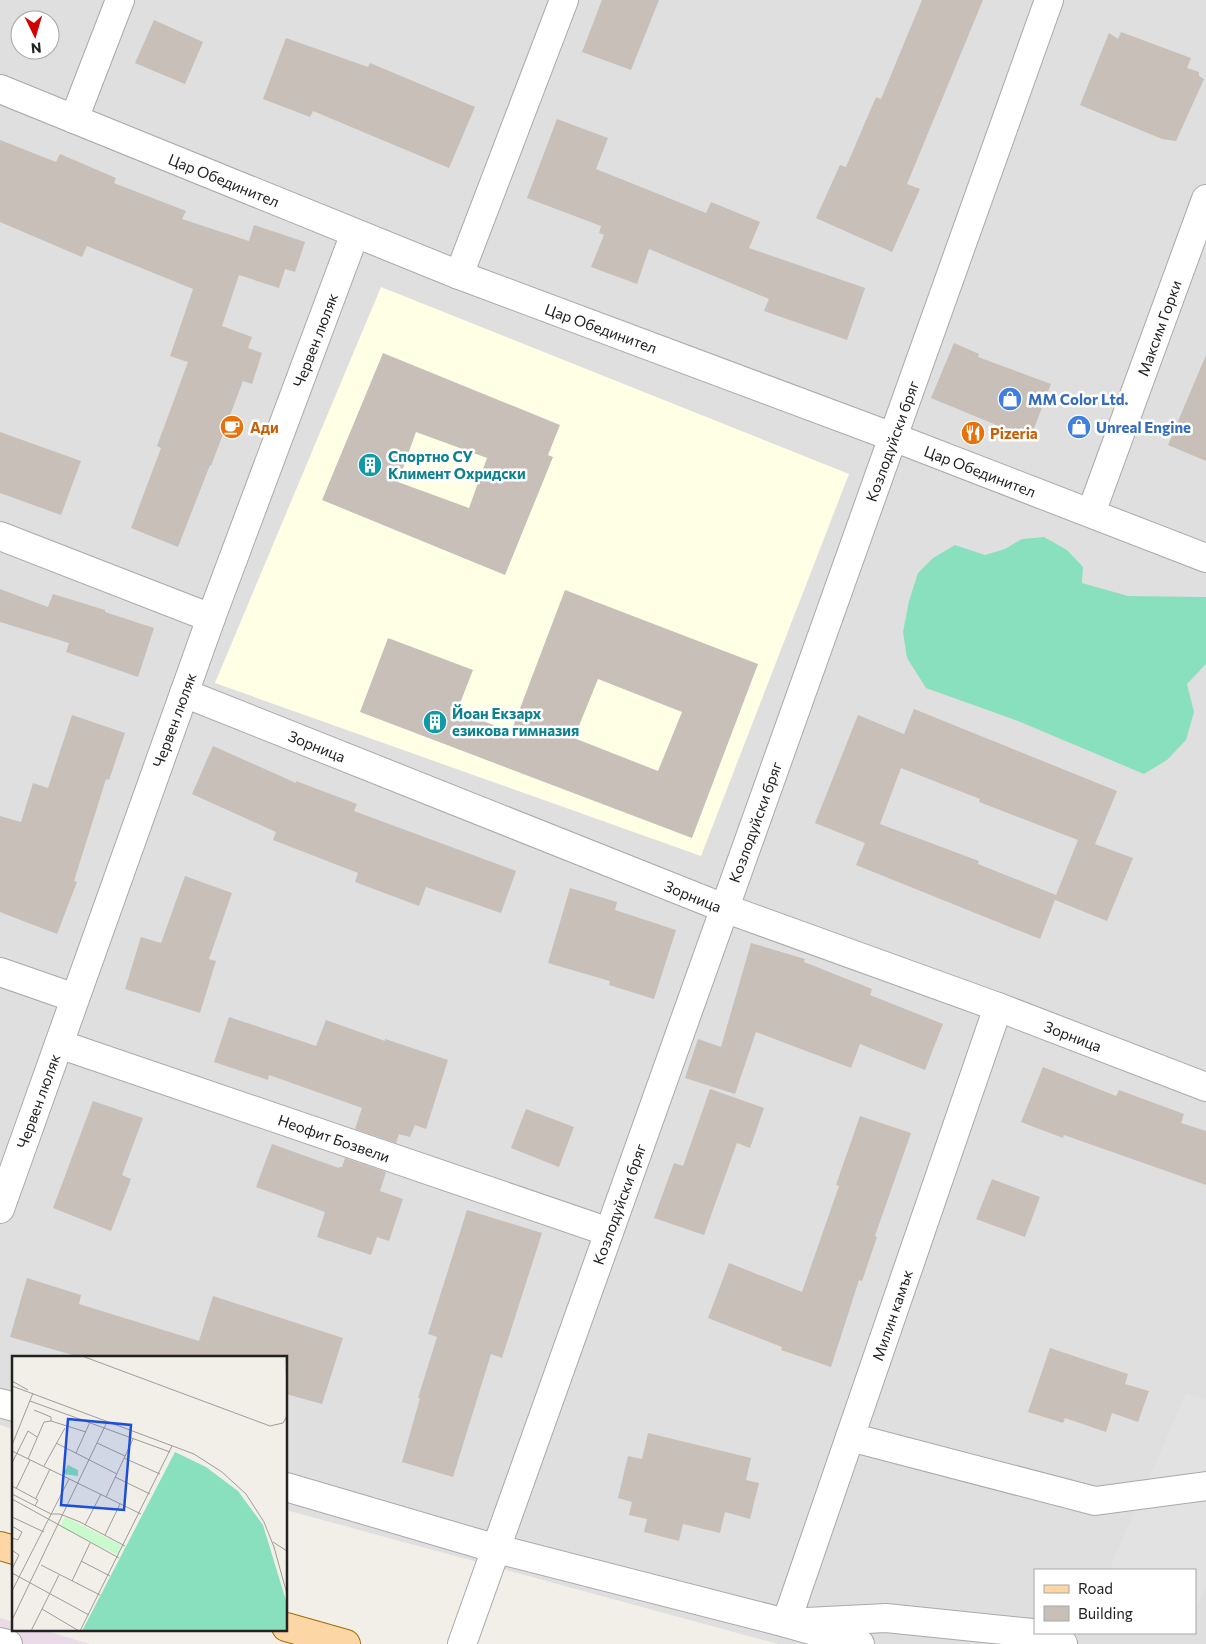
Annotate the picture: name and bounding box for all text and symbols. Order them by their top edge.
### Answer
north arrow [10,10,60,60]
text: N [30,40,42,57]
street label: Цар Обединител [166,150,282,210]
street label: Максим Горки [1133,277,1185,379]
street label: Червен люляк [289,290,341,390]
street label: Цар Обединител [542,299,660,357]
street label: Козлодуйски бряг [862,378,922,504]
shop icon: MM Color Ltd. [997,386,1023,412]
place label: MM Color Ltd. [1028,390,1128,408]
cafe icon: Ади [219,414,245,440]
shop icon: Unreal Engine [1066,414,1092,440]
place label: Ади [250,418,279,436]
place label: Unreal Engine [1096,418,1191,436]
restaurant icon: Pizeria [960,420,986,446]
place label: Pizeria [990,424,1038,442]
street label: Цар Обединител [922,441,1038,501]
place label: Спортно СУ Климент Охридски [388,447,526,482]
building icon: Спортно СУ Климент Охридски [357,452,383,478]
street label: Червен люляк [149,670,199,770]
place label: Йоан Екзарх езикова гимназия [452,704,579,739]
building icon: Йоан Екзарх езикова гимназия [422,709,448,735]
street label: Зорница [286,726,348,766]
street label: Козлодуйски бряг [725,759,785,885]
street label: Зорница [662,876,724,916]
street label: Зорница [1042,1017,1104,1055]
street label: Червен люляк [13,1051,63,1151]
street label: Неофит Бозвели [276,1110,392,1166]
street label: Козлодуйски бряг [589,1141,649,1267]
street label: Милин камък [868,1267,916,1363]
inset map [12,1356,288,1632]
legend [1034,1569,1196,1634]
text: Road [1078,1579,1113,1597]
text: Building [1078,1604,1133,1622]

